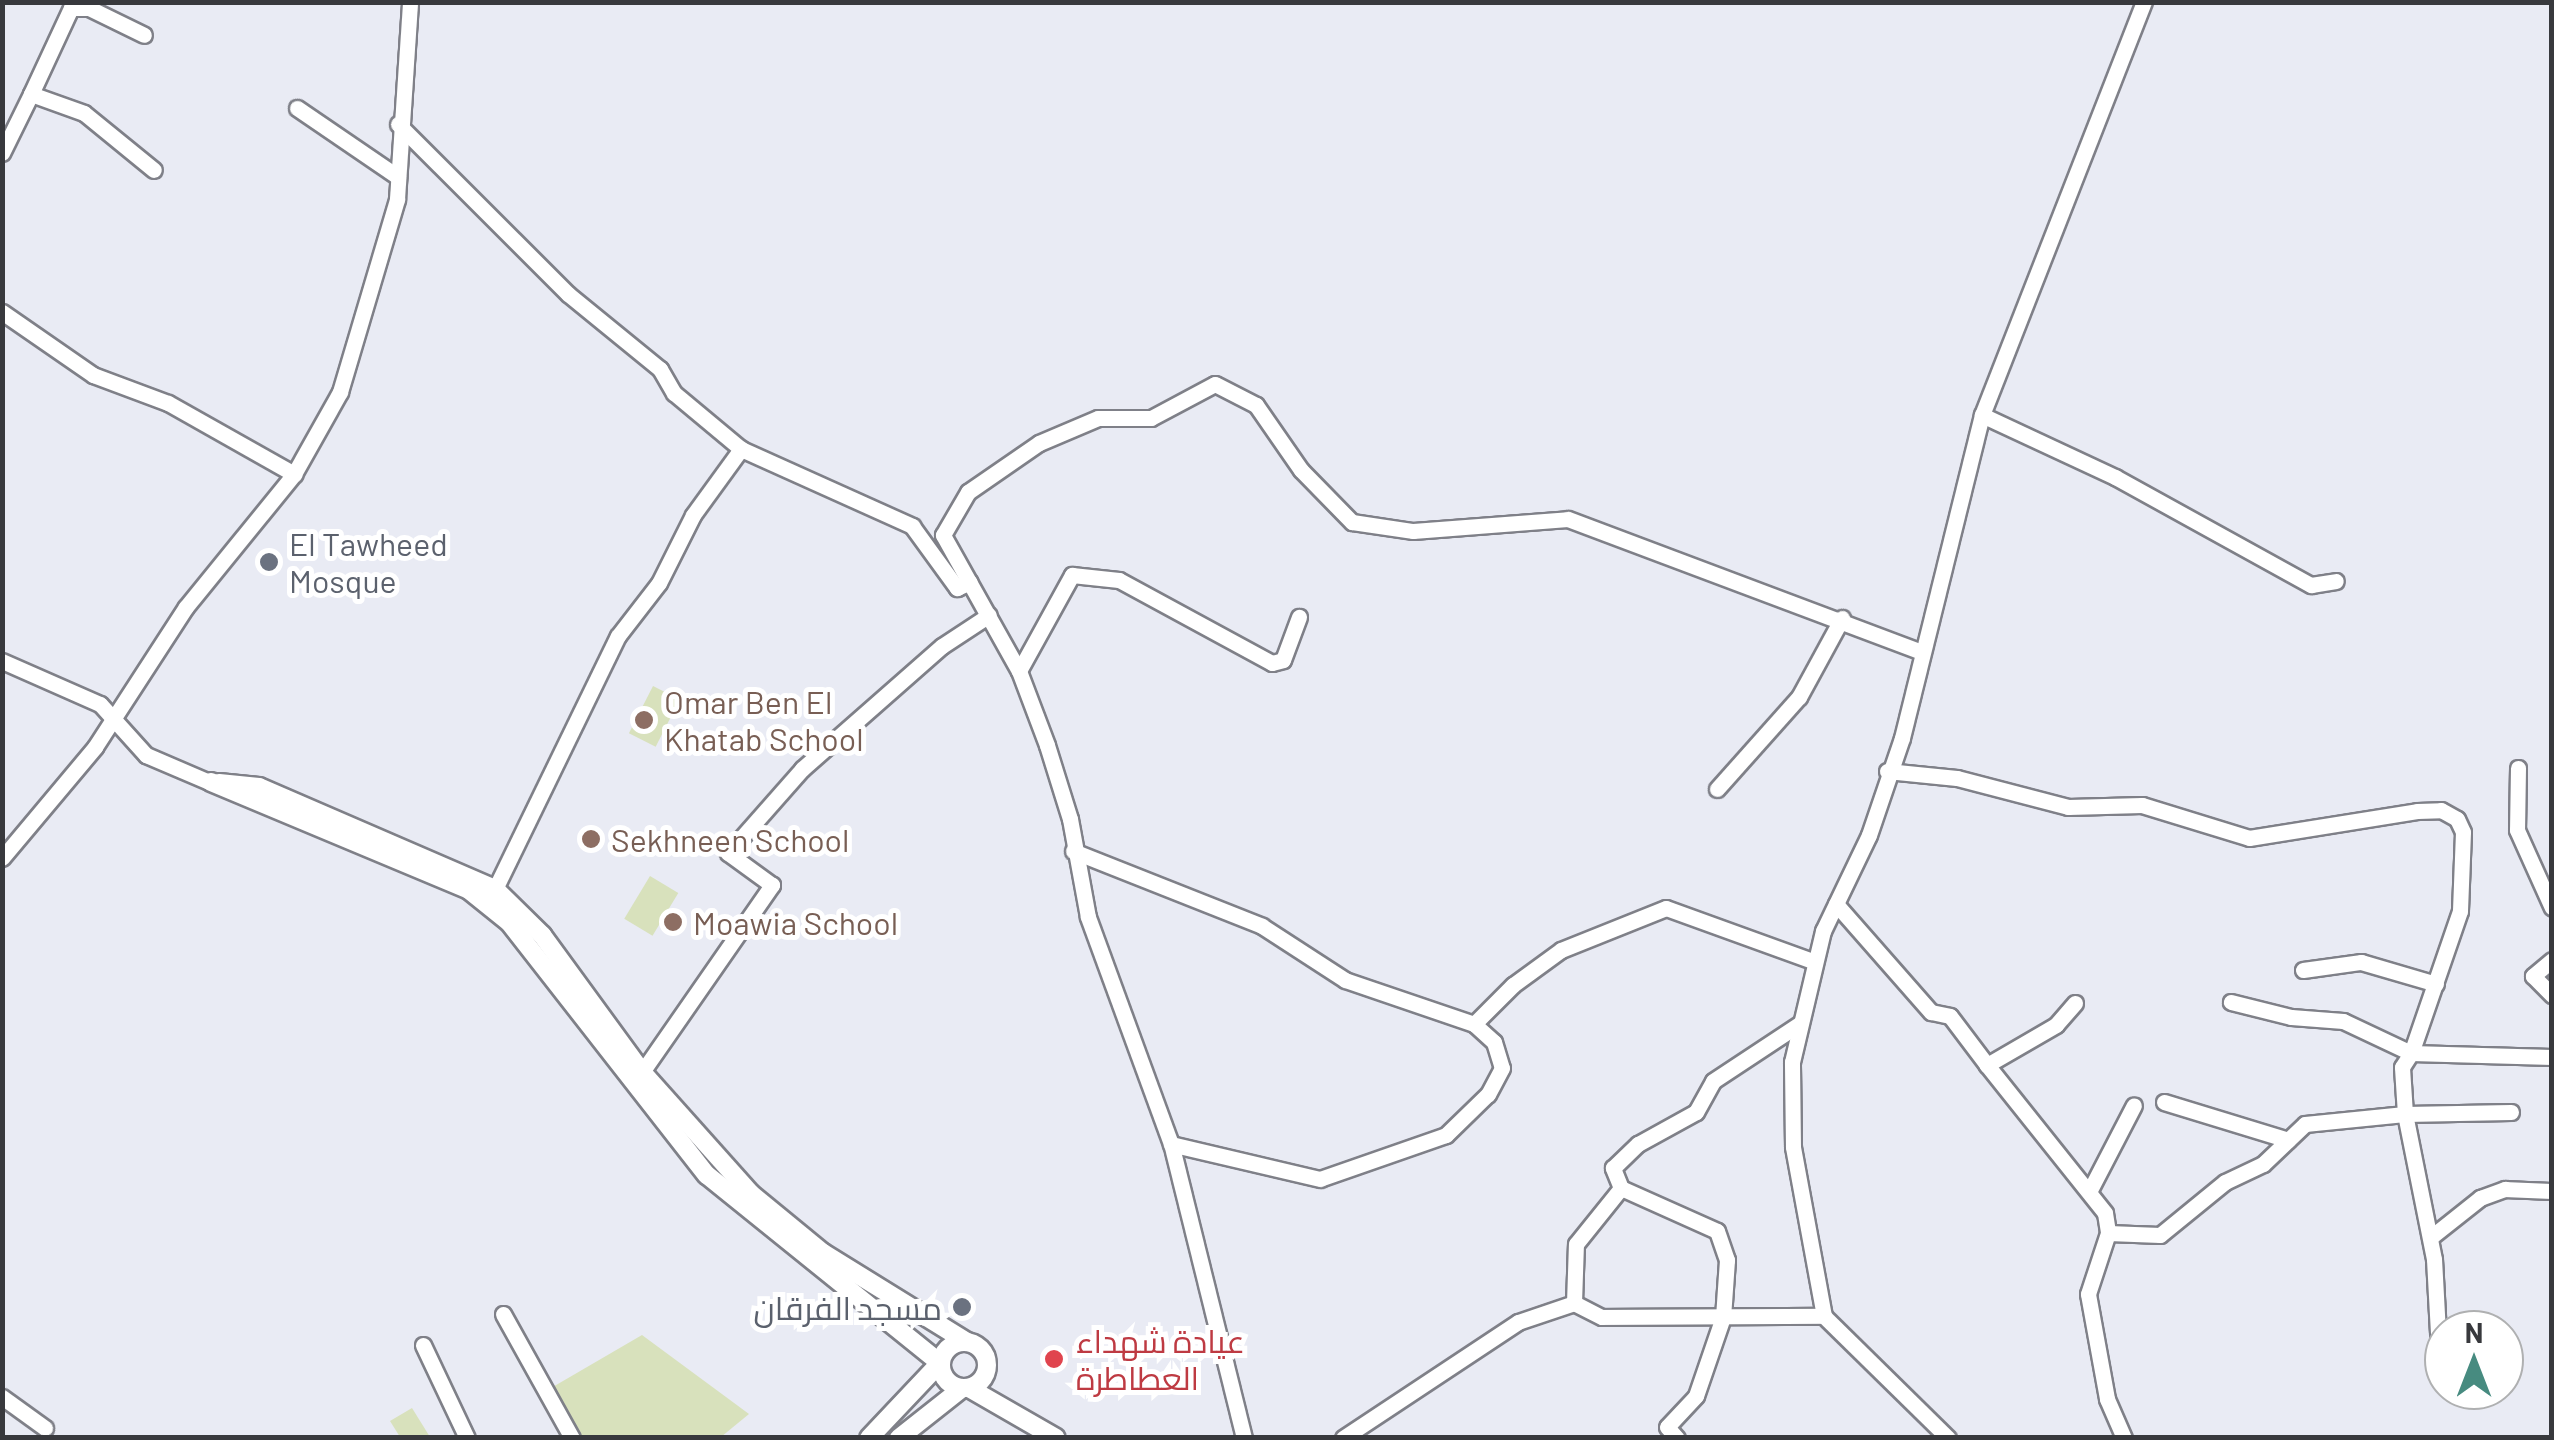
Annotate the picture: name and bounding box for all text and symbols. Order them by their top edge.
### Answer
place label: El Tawheed Mosque [289,525,448,600]
marker: El Tawheed Mosque [258,551,280,573]
place label: Omar Ben El Khatab School [664,683,863,758]
marker: Omar Ben El Khatab School [633,709,655,731]
place label: Sekhneen School [611,820,849,858]
marker: Sekhneen School [580,828,602,850]
place label: Moawia School [693,903,898,941]
marker: Moawia School [662,911,684,933]
place label: مسجد الفرقان [753,1288,942,1326]
marker: مسجد الفرقان [951,1296,973,1318]
north arrow [2424,1310,2524,1410]
text: N [2465,1315,2483,1349]
place label: عيادة شهداء العطاطرة [1076,1322,1245,1397]
marker: عيادة شهداء العطاطرة [1041,1346,1067,1372]

